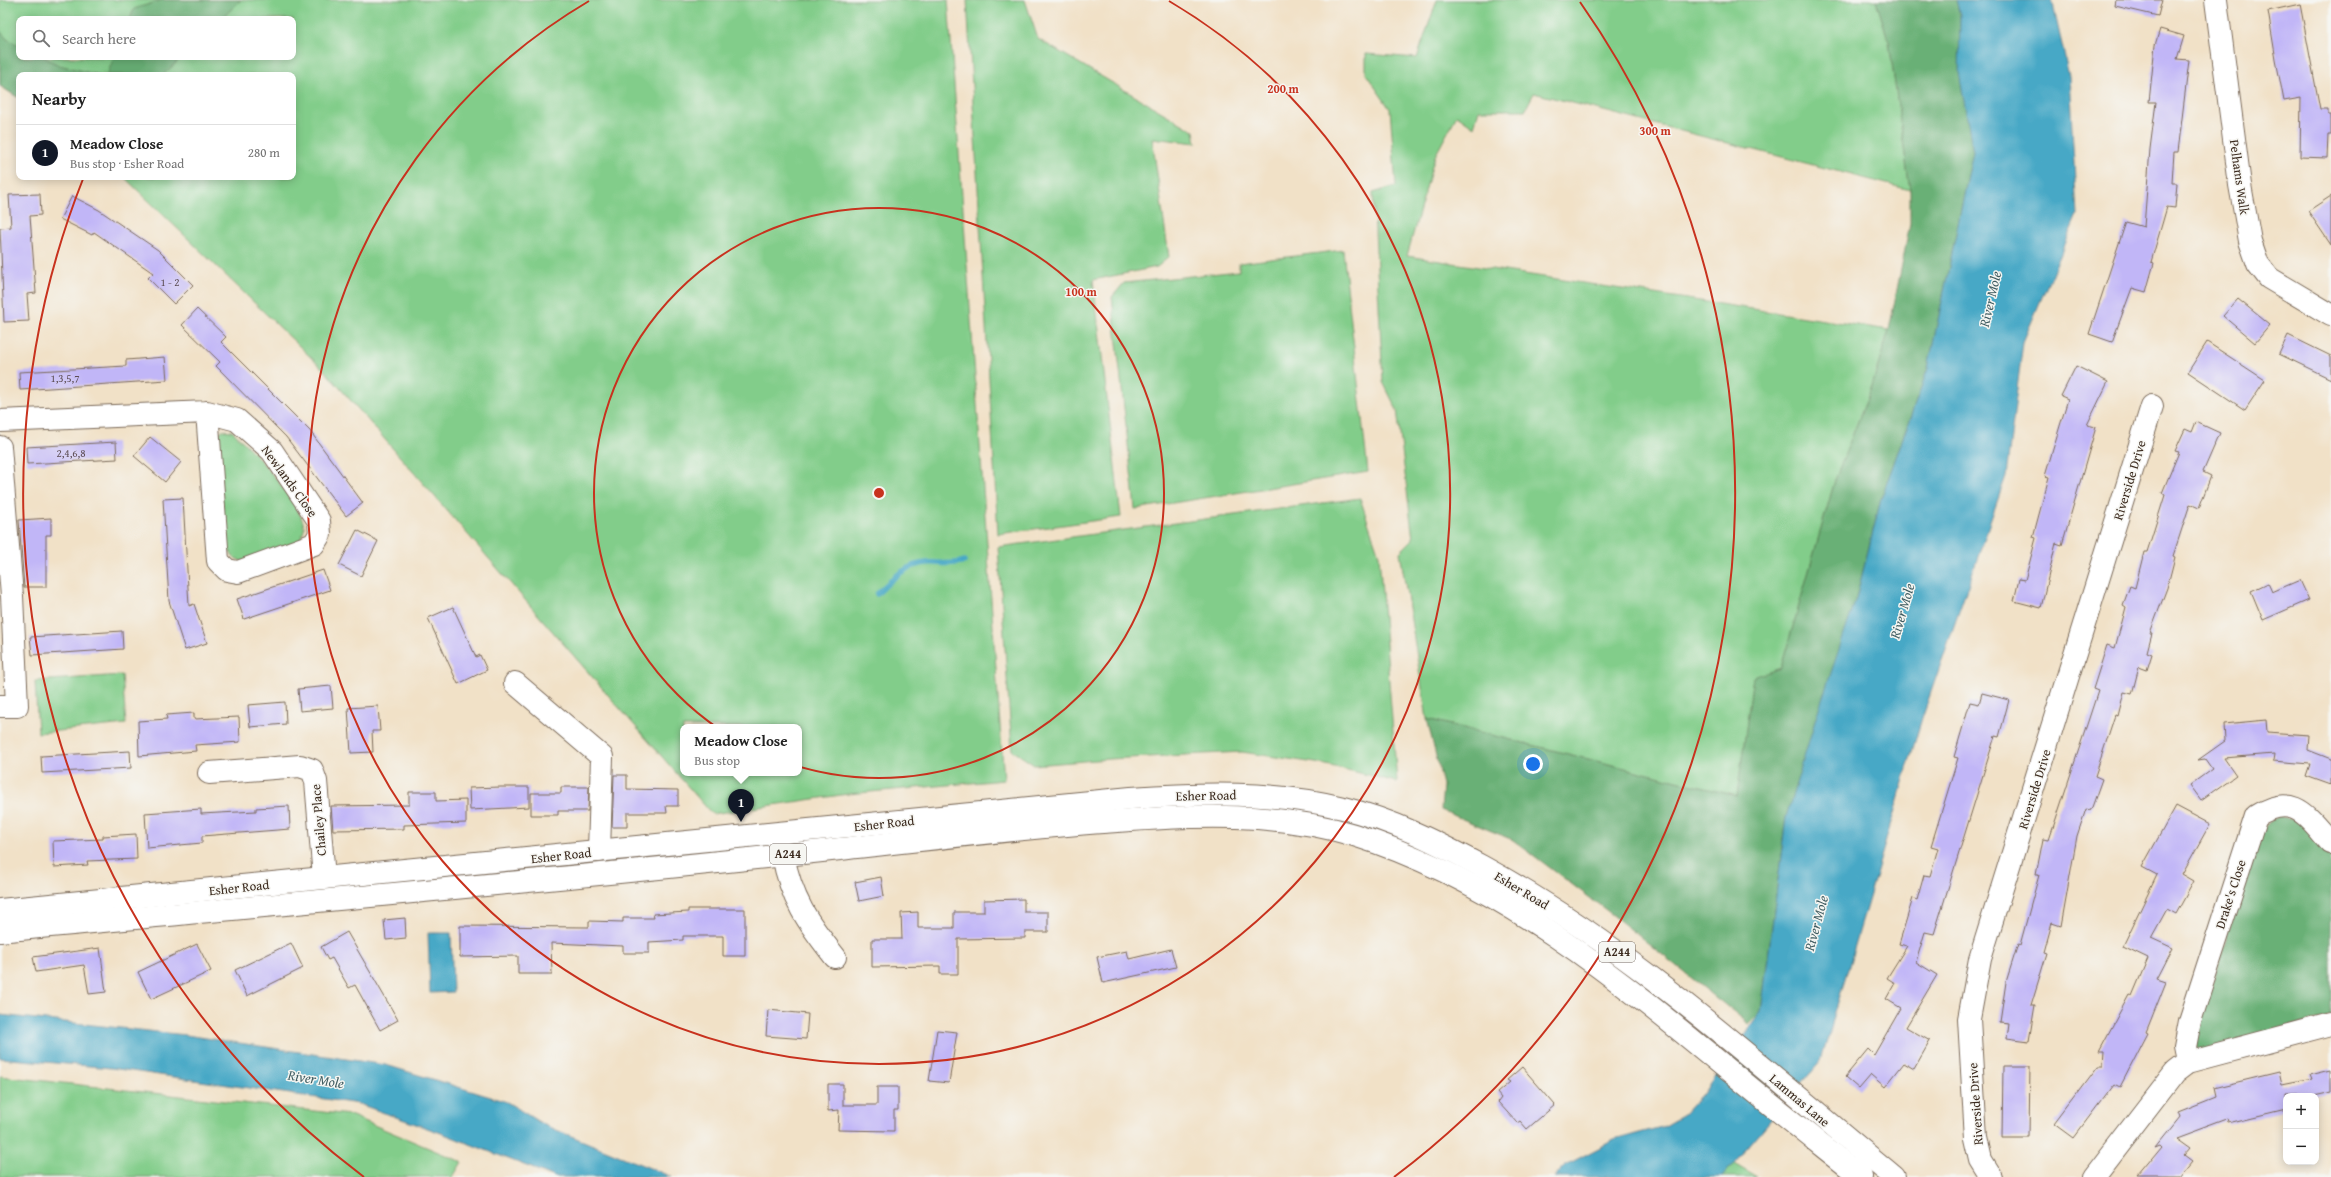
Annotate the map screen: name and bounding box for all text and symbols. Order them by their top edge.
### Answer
search box [16,16,296,60]
icon: search [30,27,52,49]
text: Search here [62,28,136,49]
text: 200 m [1267,80,1300,97]
text: Nearby [32,86,86,111]
text: 300 m [1639,122,1672,139]
text: Meadow Close [70,133,163,154]
street label: Pelhams Walk [2225,138,2254,216]
text: 1 [42,143,48,162]
text: 280 m [248,143,280,162]
text: Bus stop · Esher Road [70,154,184,173]
water label: River Mole [1974,269,2006,330]
house number: 1 - 2 [160,274,180,290]
text: 100 m [1065,283,1098,300]
house number: 1,3,5,7 [50,370,80,386]
street label: Riverside Drive [2108,438,2151,522]
street label: Newlands Close [257,442,322,521]
house number: 2,4,6,8 [56,445,86,461]
centre of rings [872,486,886,500]
water label: River Mole [1884,581,1920,642]
popup [680,724,802,776]
text: Meadow Close [694,730,788,751]
street label: Riverside Drive [2013,747,2056,831]
text: Bus stop [694,751,740,770]
your location [1523,754,1543,774]
street label: Chailey Place [306,783,331,857]
street label: Esher Road [1176,785,1237,806]
pin: 1 [728,789,754,822]
street label: Esher Road [853,811,915,836]
street label: Esher Road [530,843,592,868]
road number: A244 [770,844,806,864]
street label: Drake's Close [2210,857,2251,931]
street label: Esher Road [1491,867,1553,914]
street label: Esher Road [208,875,270,900]
water label: River Mole [1799,893,1833,954]
road number: A244 [1599,942,1635,962]
street label: Riverside Drive [1963,1062,1988,1146]
water label: River Mole [285,1065,346,1093]
street label: Lammas Lane [1765,1069,1834,1131]
map controls [2283,1093,2319,1165]
button: + [2283,1093,2319,1129]
button: − [2283,1129,2319,1165]

